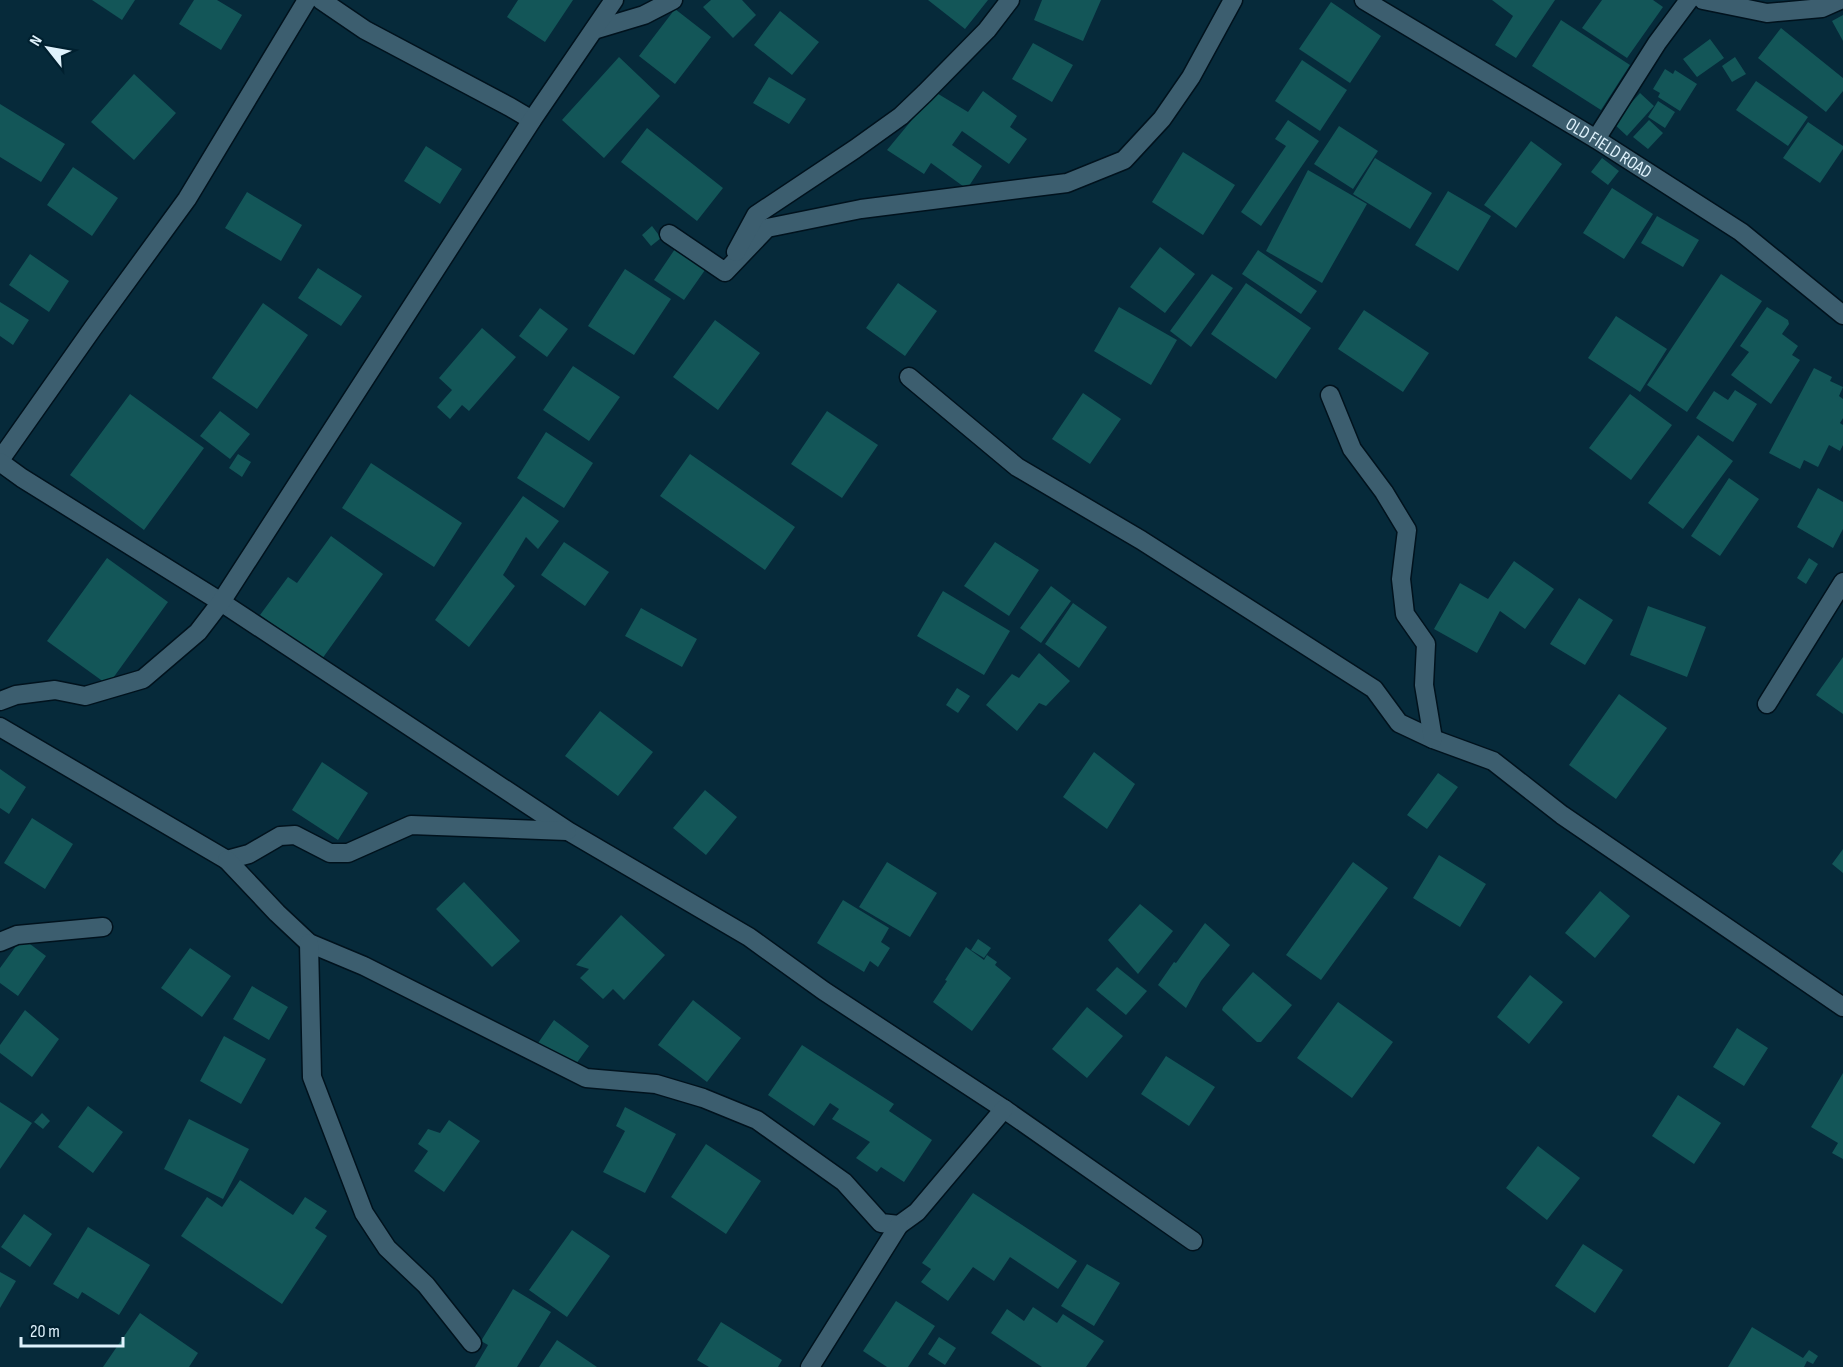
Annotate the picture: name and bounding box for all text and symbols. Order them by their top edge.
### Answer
north arrow [18,18,78,78]
text: N [26,32,47,50]
street label: OLD FIELD ROAD [1562,113,1656,183]
scale bar [21,1310,123,1348]
text: 20 m [30,1321,60,1342]

